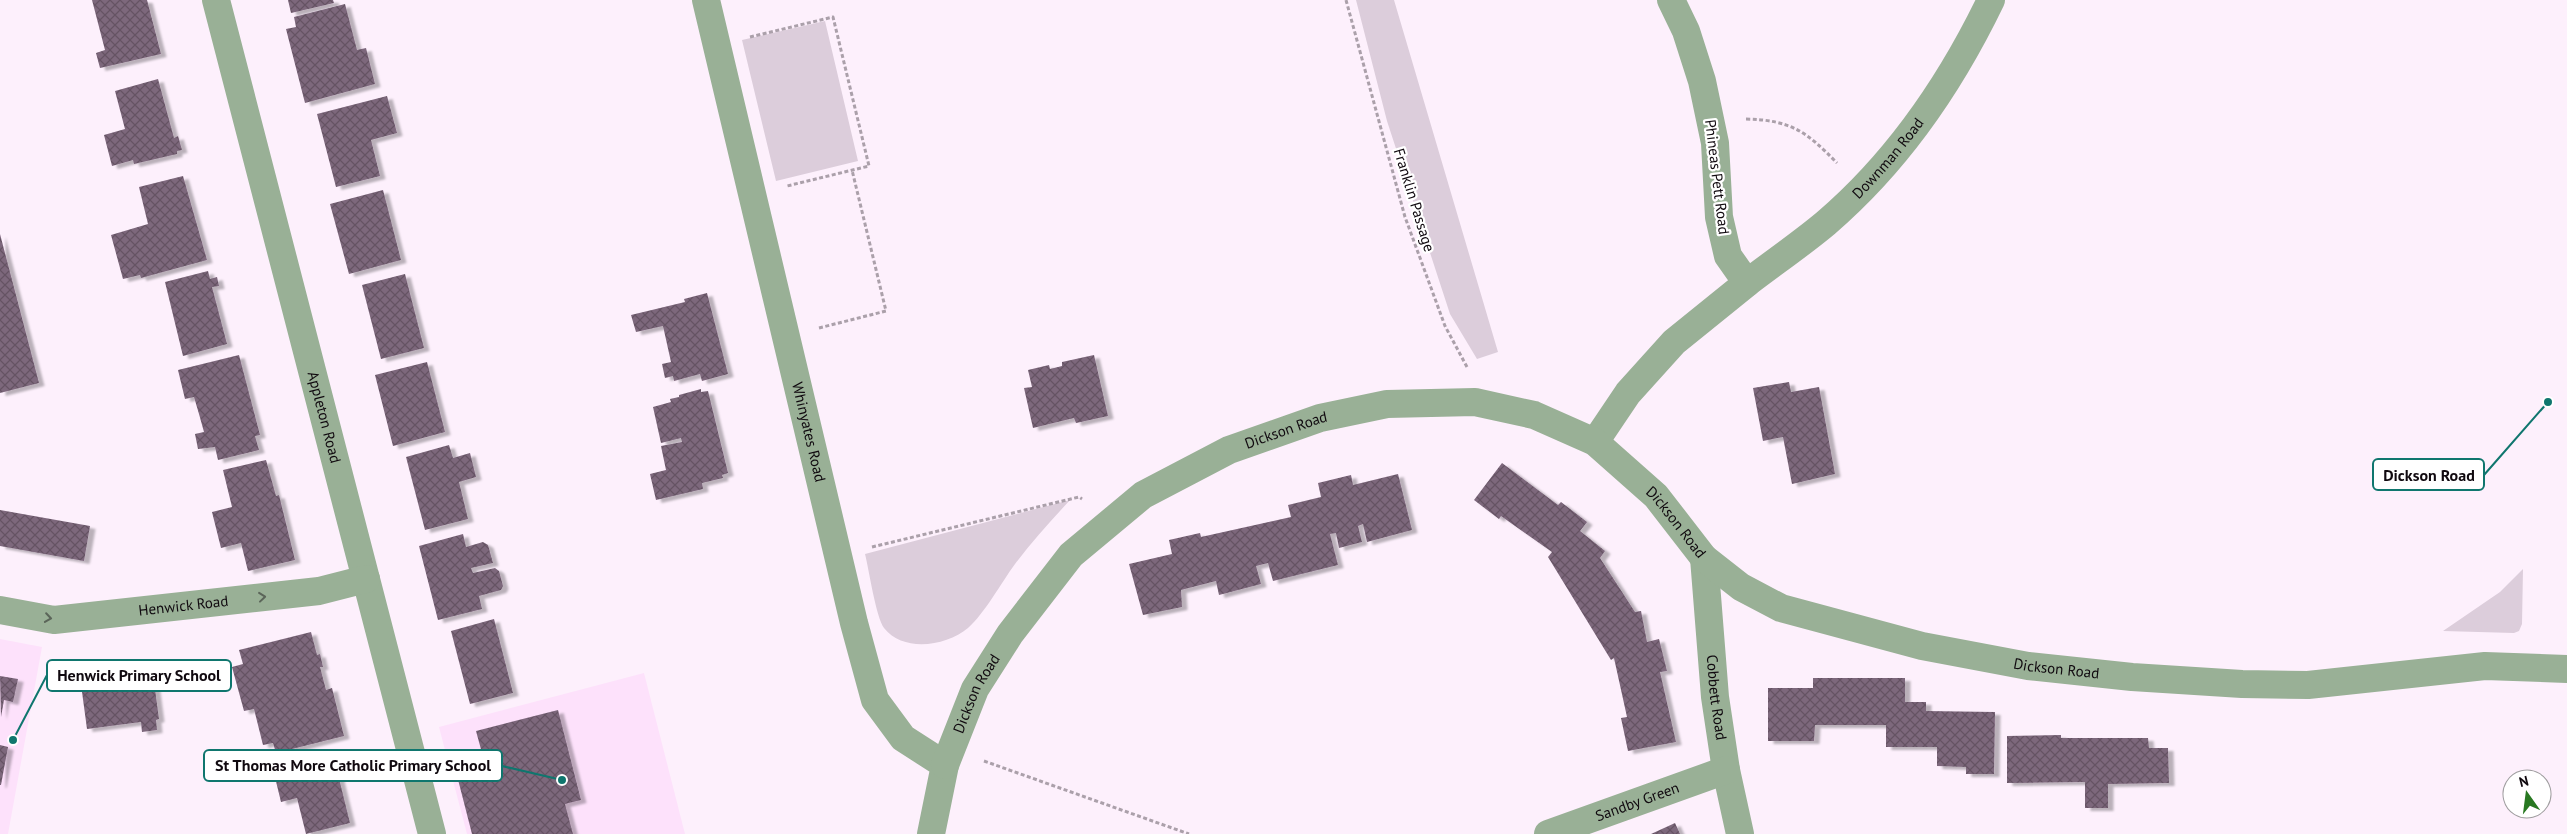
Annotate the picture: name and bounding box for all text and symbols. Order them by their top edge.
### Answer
street label: Downman Road [1848,114,1927,203]
street label: Phineas Pett Road [1701,118,1734,235]
street label: Franklin Passage [1390,146,1439,254]
street label: Appleton Road [304,369,346,465]
street label: Whinyates Road [788,380,830,484]
street label: Dickson Road [1242,407,1329,453]
callout: Dickson Road [2373,459,2484,490]
text: Dickson Road [2383,465,2475,485]
street label: Dickson Road [1642,482,1710,562]
street label: Henwick Road [137,591,229,620]
one-way arrow [258,592,266,603]
one-way arrow [44,612,52,623]
street label: Dickson Road [949,650,1004,736]
street label: Dickson Road [2012,653,2100,682]
street label: Cobbett Road [1703,654,1731,741]
callout: Henwick Primary School [47,660,231,691]
text: Henwick Primary School [57,665,221,685]
callout: St Thomas More Catholic Primary School [204,750,502,781]
text: St Thomas More Catholic Primary School [215,755,491,775]
north arrow [2502,769,2552,819]
text: N [2517,772,2530,791]
street label: Sandby Green [1593,778,1682,825]

